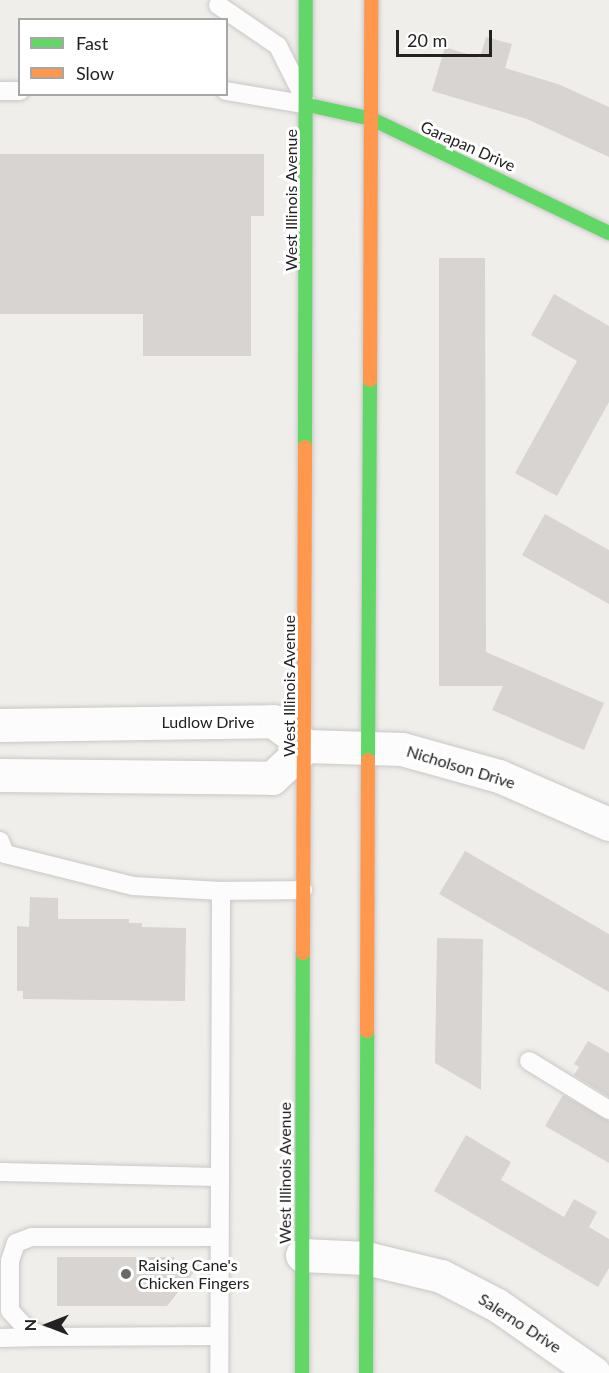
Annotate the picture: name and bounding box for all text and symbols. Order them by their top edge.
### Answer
legend [18,18,228,96]
scale bar [399,18,495,56]
text: 20 m [407,29,447,51]
text: Fast [76,32,108,54]
text: Slow [76,62,114,84]
street label: Garapan Drive [418,117,518,175]
street label: West Illinois Avenue [281,129,301,271]
street label: West Illinois Avenue [279,615,299,757]
street label: Ludlow Drive [161,712,255,732]
street label: Nicholson Drive [404,741,518,793]
street label: West Illinois Avenue [275,1102,295,1244]
place label: Raising Cane's Chicken Fingers [138,1255,249,1293]
marker: Raising Cane's Chicken Fingers [119,1267,133,1281]
street label: Salerno Drive [475,1289,565,1357]
north arrow [18,1295,78,1355]
text: N [20,1319,39,1331]

